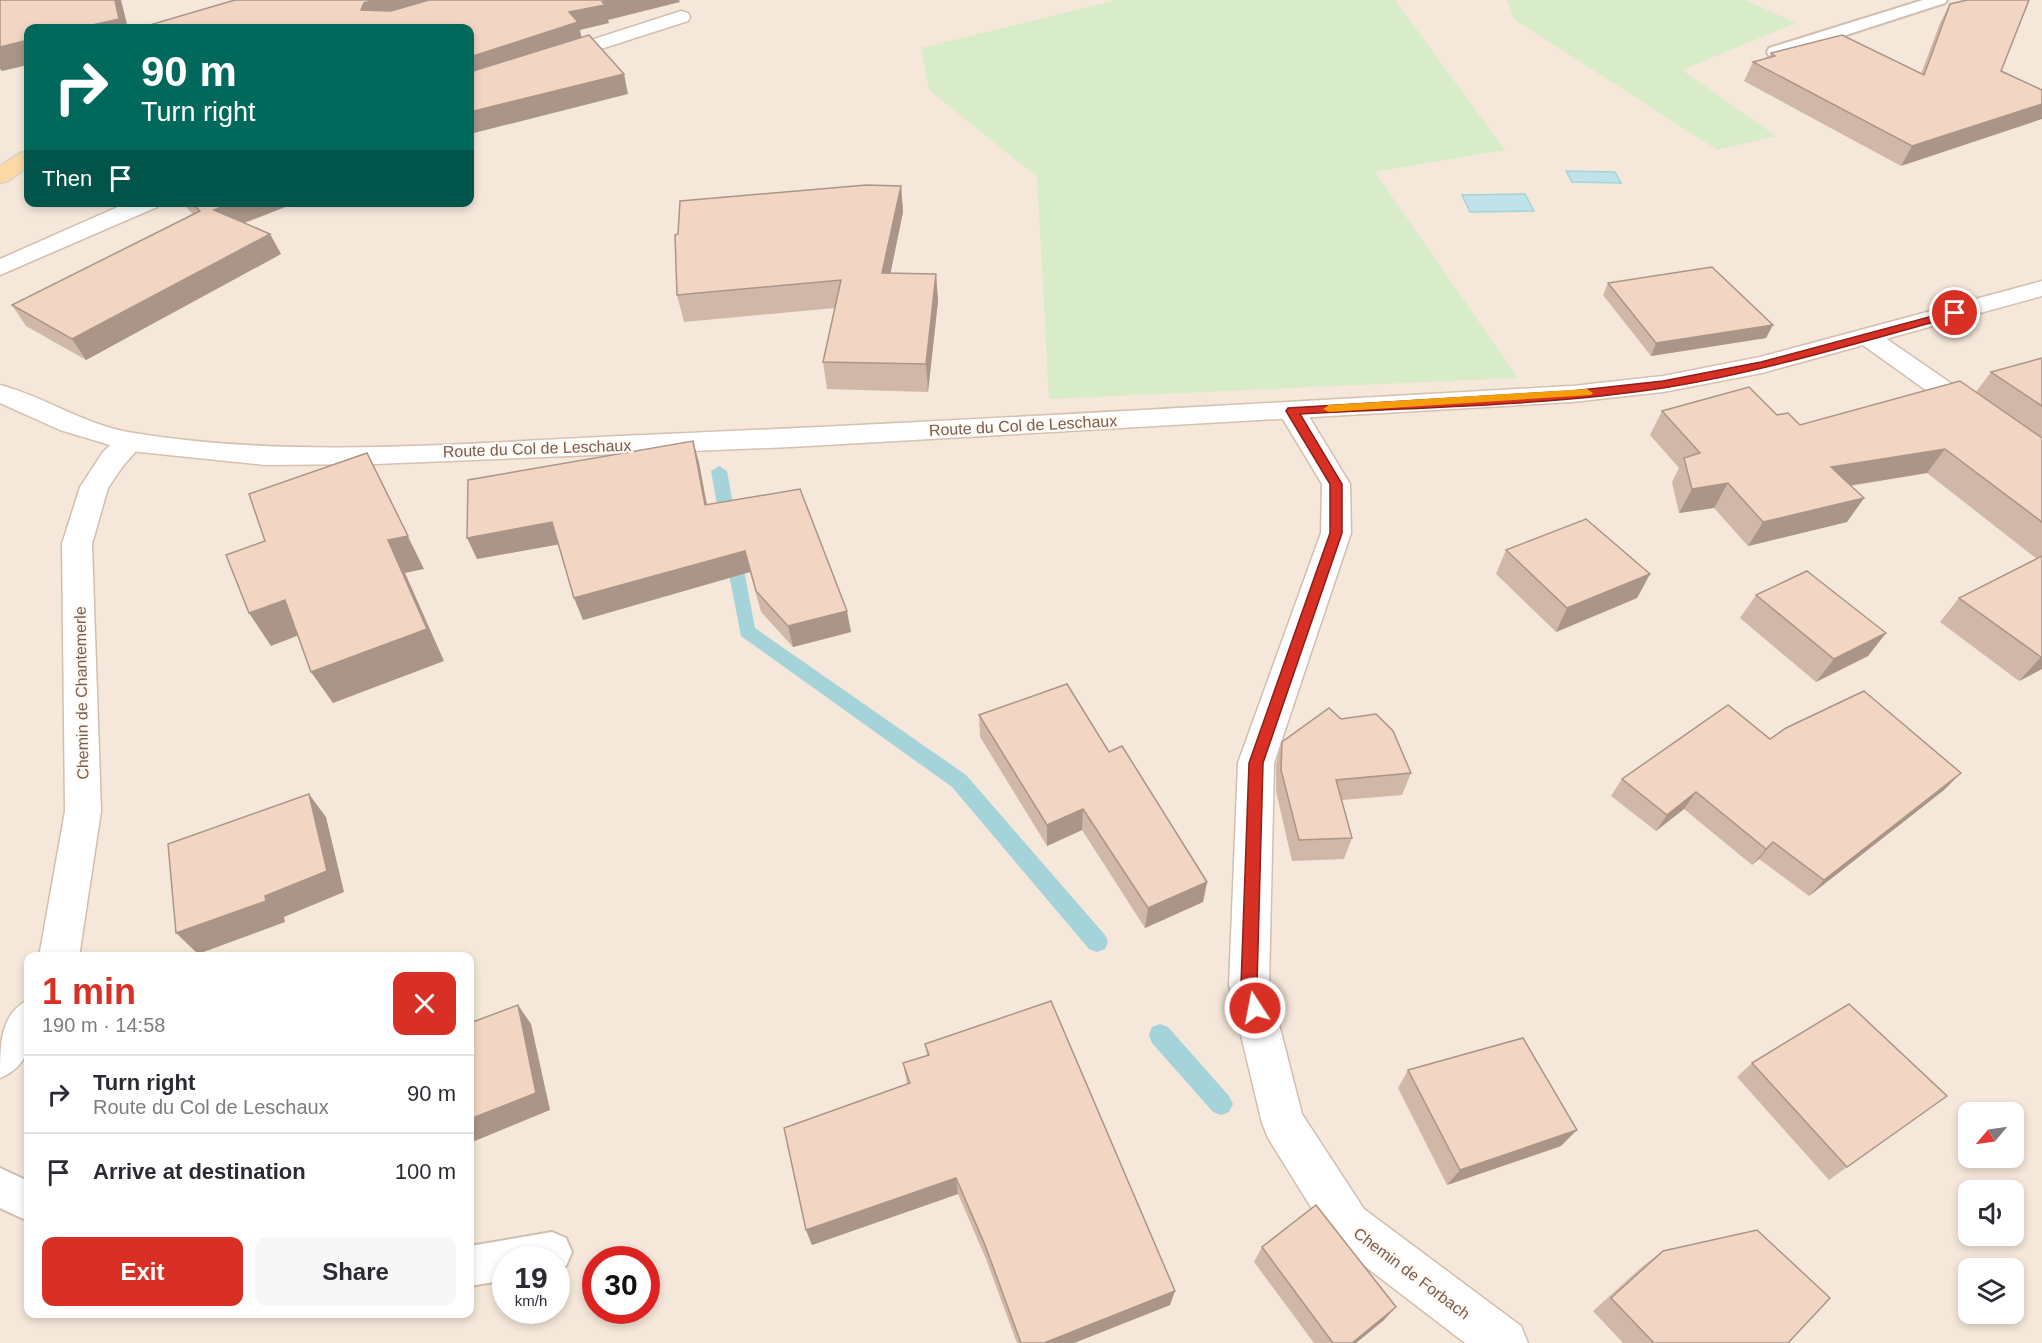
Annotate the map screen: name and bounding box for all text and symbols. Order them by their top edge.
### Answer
icon: right [42,48,120,126]
text: 90 m [141,48,237,95]
text: Turn right [141,97,256,127]
icon: arrive [104,162,137,195]
text: Then [42,166,92,191]
pin [1929,287,1980,338]
icon: arrive [1938,296,1971,329]
street label: Route du Col de Leschaux [928,412,1118,439]
street label: Route du Col de Leschaux [442,437,632,460]
street label: Chemin de Chantemerle [71,606,92,780]
text: 1 min [42,971,136,1012]
button: close [393,972,456,1035]
position arrow [1223,976,1287,1040]
text: 190 m · 14:58 [42,1014,165,1036]
text: Turn right [93,1070,195,1095]
icon: right [42,1078,75,1111]
text: 90 m [407,1081,456,1106]
text: Route du Col de Leschaux [93,1096,329,1118]
north arrow [1958,1102,2024,1168]
map controls [1958,1102,2024,1324]
icon: arrive [42,1156,75,1189]
text: Arrive at destination [93,1159,306,1184]
text: 100 m [395,1159,456,1184]
button: sound [1958,1180,2024,1246]
street label: Chemin de Forbach [1350,1224,1473,1322]
button: Exit [42,1237,243,1306]
button: Share [255,1237,456,1306]
speed limit sign: 30 [582,1246,660,1324]
button: layers [1958,1258,2024,1324]
text: 19 [514,1261,548,1294]
text: km/h [515,1292,547,1309]

